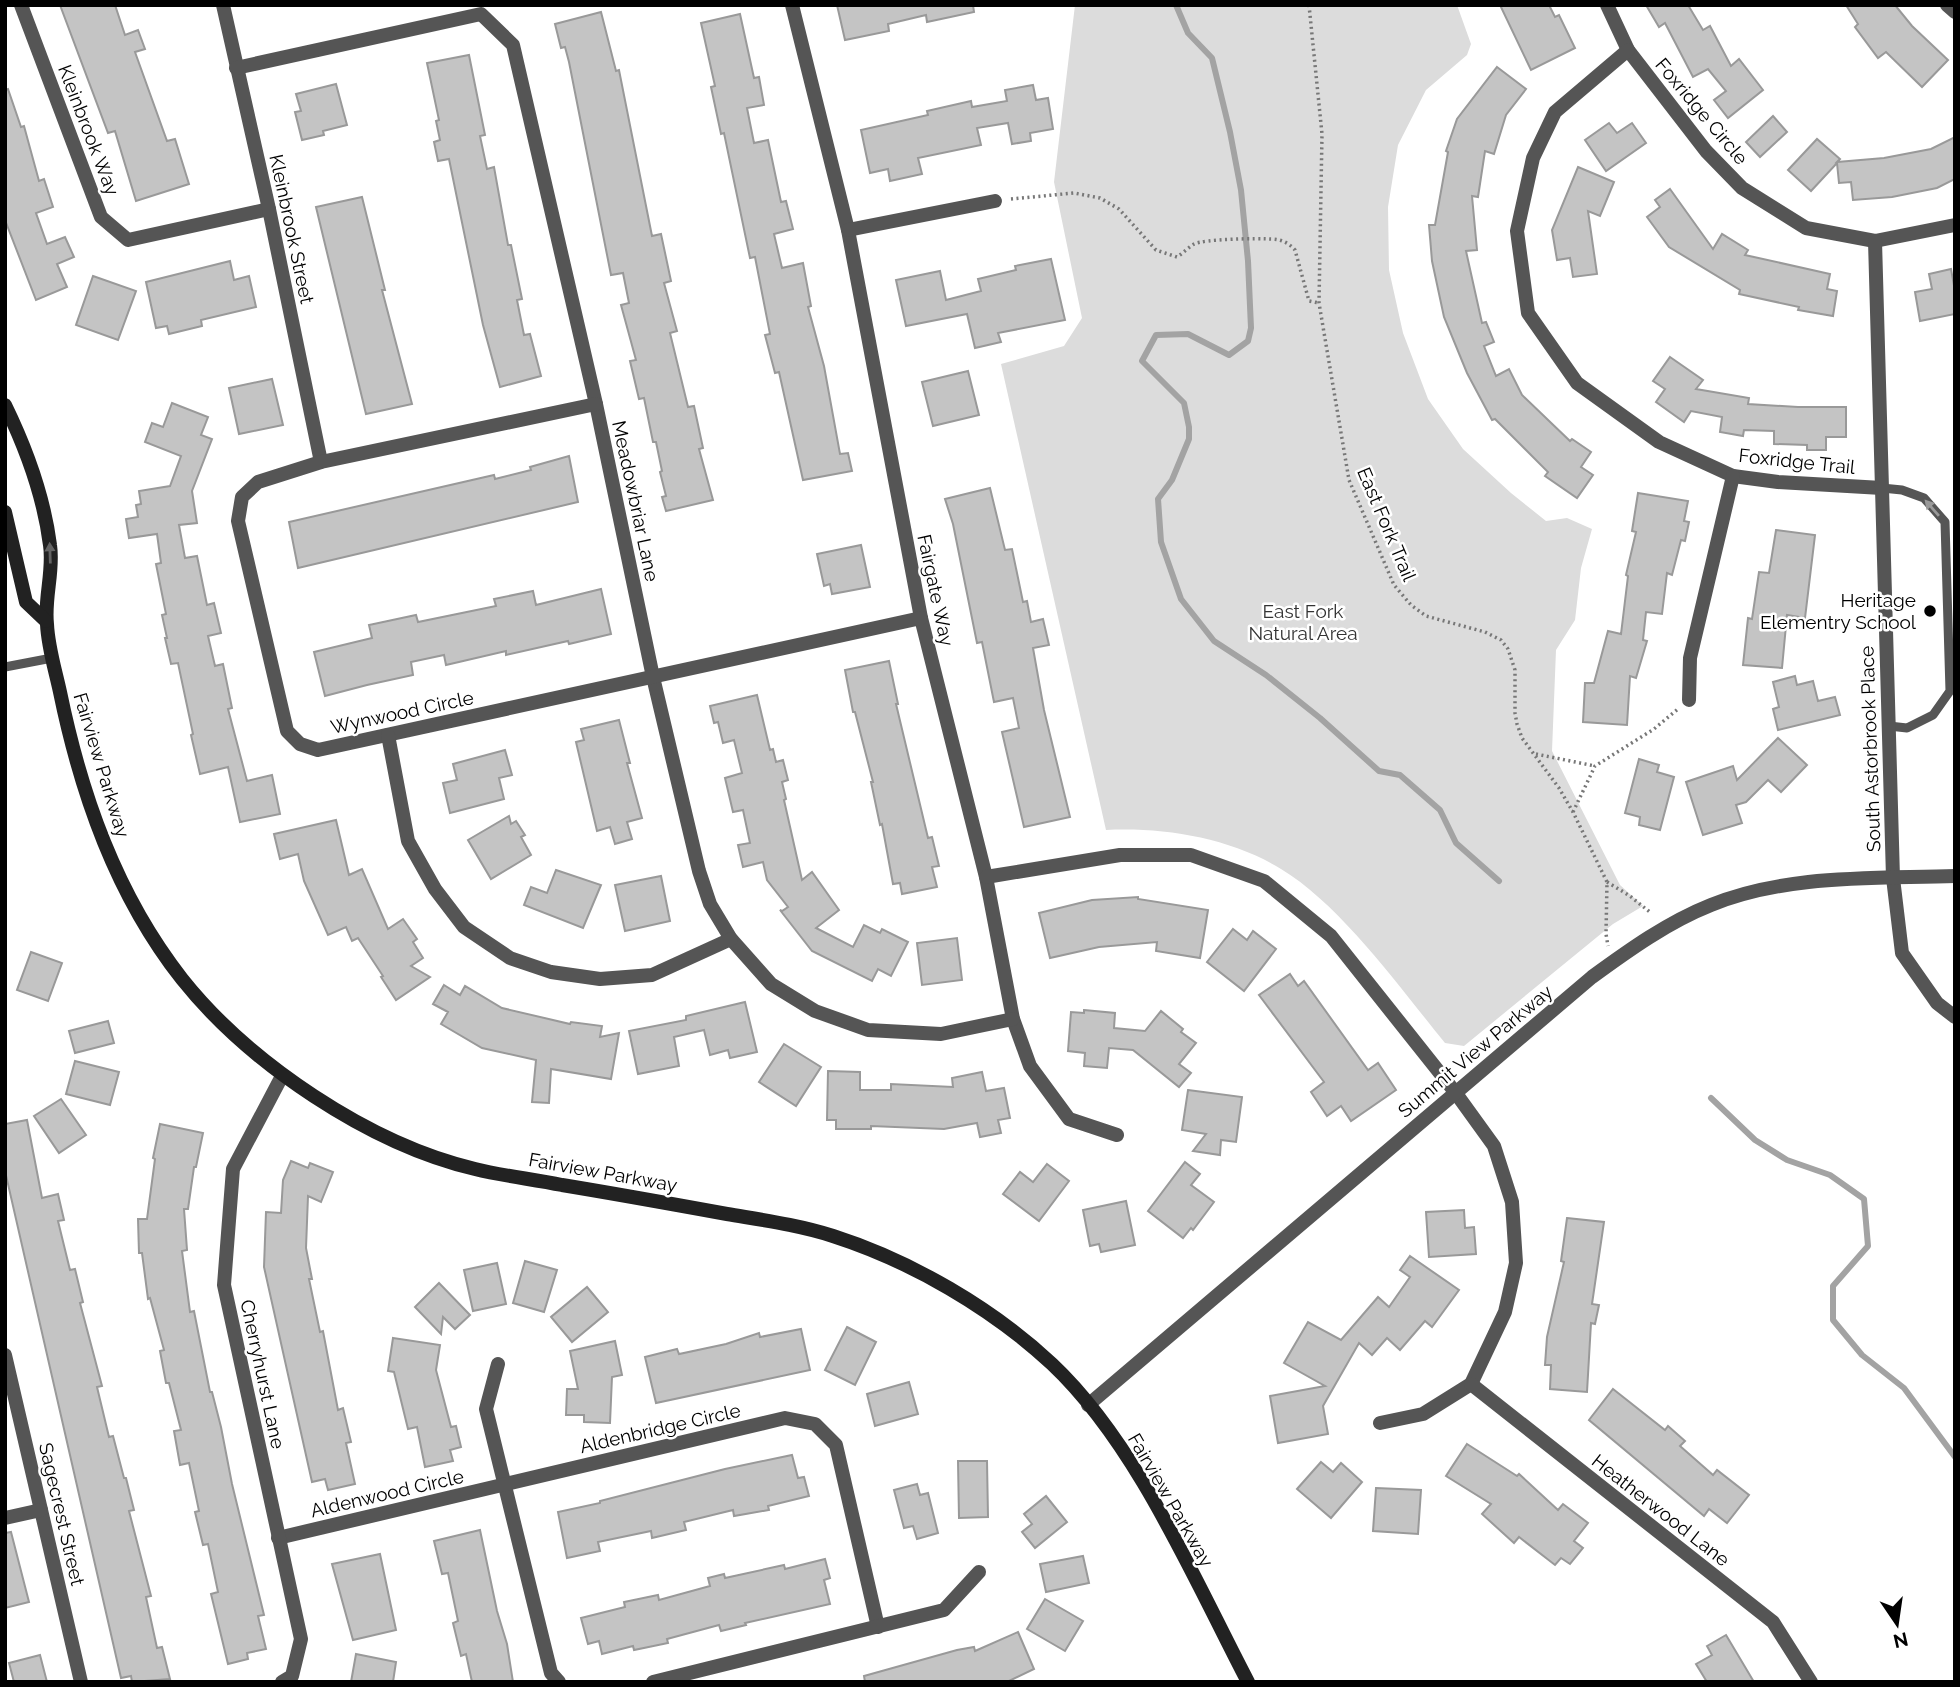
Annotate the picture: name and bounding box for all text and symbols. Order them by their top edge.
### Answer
street label: Foxridge Circle [1651,53,1753,169]
street label: Kleinbrook Way [54,62,124,198]
street label: Kleinbrook Street [265,152,319,306]
street label: Meadowbriar Lane [608,419,664,583]
street label: Foxridge Trail [1738,444,1857,478]
street label: East Fork Trail [1353,464,1421,585]
one-way arrow [1924,499,1940,517]
street label: Fairgate Way [913,532,959,648]
one-way arrow [44,542,55,564]
place label: Heritage Elementry School [1760,589,1917,633]
park label: East Fork Natural Area [1248,600,1358,644]
marker: Heritage Elementry School [1922,603,1938,619]
street label: South Astorbrook Place [1855,646,1885,852]
street label: Wynwood Circle [329,686,475,738]
street label: Fairview Parkway [69,690,135,840]
street label: Summit View Parkway [1393,980,1557,1122]
street label: Fairview Parkway [527,1148,679,1196]
street label: Cherryhurst Lane [236,1297,290,1451]
street label: Aldenbridge Circle [577,1399,743,1457]
street label: Fairview Parkway [1124,1429,1218,1571]
street label: Sagecrest Street [35,1440,89,1588]
street label: Heatherwood Lane [1588,1449,1734,1571]
street label: Aldenwood Circle [308,1465,466,1521]
north arrow [1862,1589,1932,1659]
text: N [1891,1628,1910,1653]

